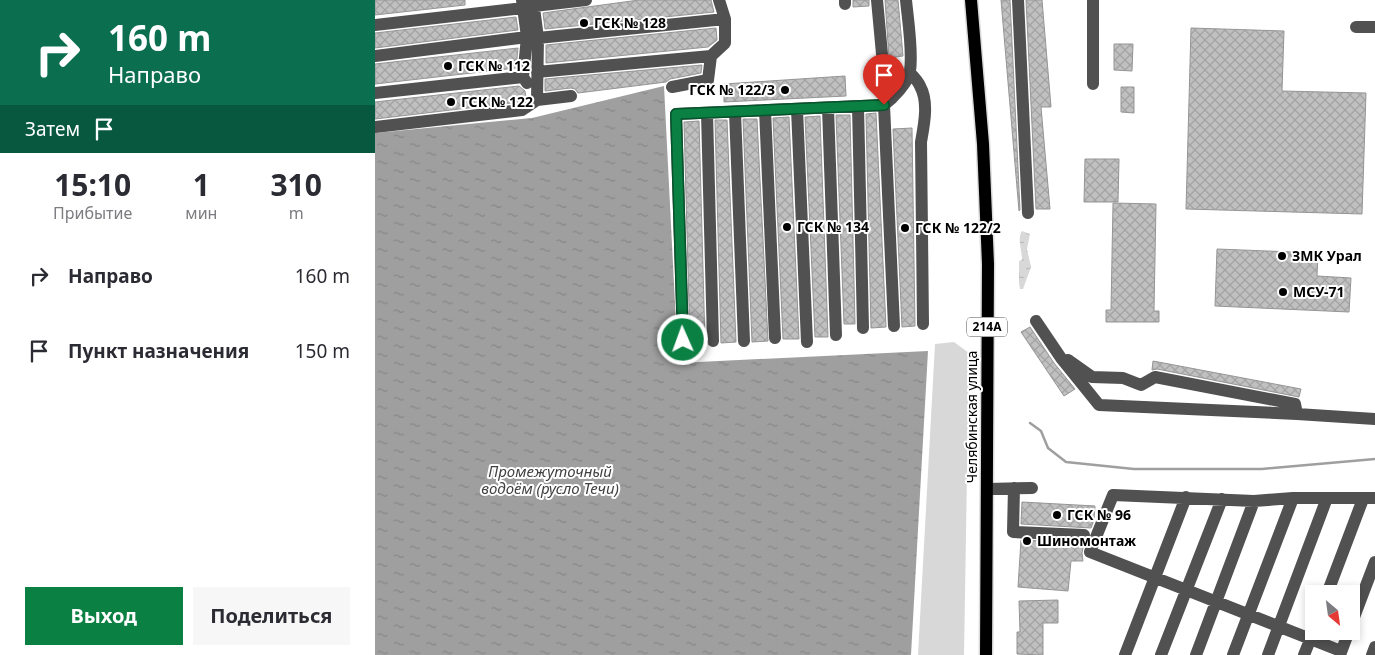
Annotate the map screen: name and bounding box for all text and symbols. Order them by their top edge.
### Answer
place label: ГСК № 128 [594,13,666,32]
text: 160 m [108,14,211,61]
marker: ГСК № 128 [578,17,590,29]
icon: right [25,20,90,85]
pin [863,54,905,105]
place label: ГСК № 112 [458,56,530,75]
text: Направо [108,59,201,89]
marker: ГСК № 112 [442,60,454,72]
icon: arrive [870,61,898,89]
place label: ГСК № 122/3 [689,80,775,99]
marker: ГСК № 122/3 [779,84,791,96]
place label: ГСК № 122 [461,92,533,111]
marker: ГСК № 122 [445,96,457,108]
icon: arrive [90,115,118,143]
text: Затем [25,116,80,142]
text: 15:10 [54,164,131,205]
text: 1 [193,164,210,205]
text: 310 [270,164,322,205]
text: Прибытие [53,202,132,224]
text: мин [185,202,217,224]
text: m [289,202,304,224]
place label: ГСК № 134 [797,217,869,236]
place label: ГСК № 122/2 [915,218,1001,237]
marker: ГСК № 134 [781,221,793,233]
marker: ГСК № 122/2 [899,222,911,234]
place label: ЗМК Урал [1292,246,1362,265]
marker: ЗМК Урал [1276,250,1288,262]
icon: right [25,262,53,290]
text: Направо [68,263,153,289]
text: 160 m [295,263,350,289]
place label: МСУ-71 [1293,282,1344,301]
marker: МСУ-71 [1277,286,1289,298]
position arrow [656,313,708,365]
road number: 214А [967,318,1007,337]
icon: arrive [25,337,53,365]
text: Пункт назначения [68,338,249,364]
text: 150 m [295,338,350,364]
street label: Челябинская улица [962,351,981,483]
water label: Промежуточный водоём (русло Течи) [481,461,619,498]
place label: ГСК № 96 [1067,505,1131,524]
marker: ГСК № 96 [1051,509,1063,521]
place label: Шиномонтаж [1037,531,1137,550]
marker: Шиномонтаж [1021,535,1033,547]
north arrow [1305,585,1360,640]
map controls [1305,585,1360,640]
button: Выход [25,587,183,645]
button: Поделиться [193,587,350,645]

